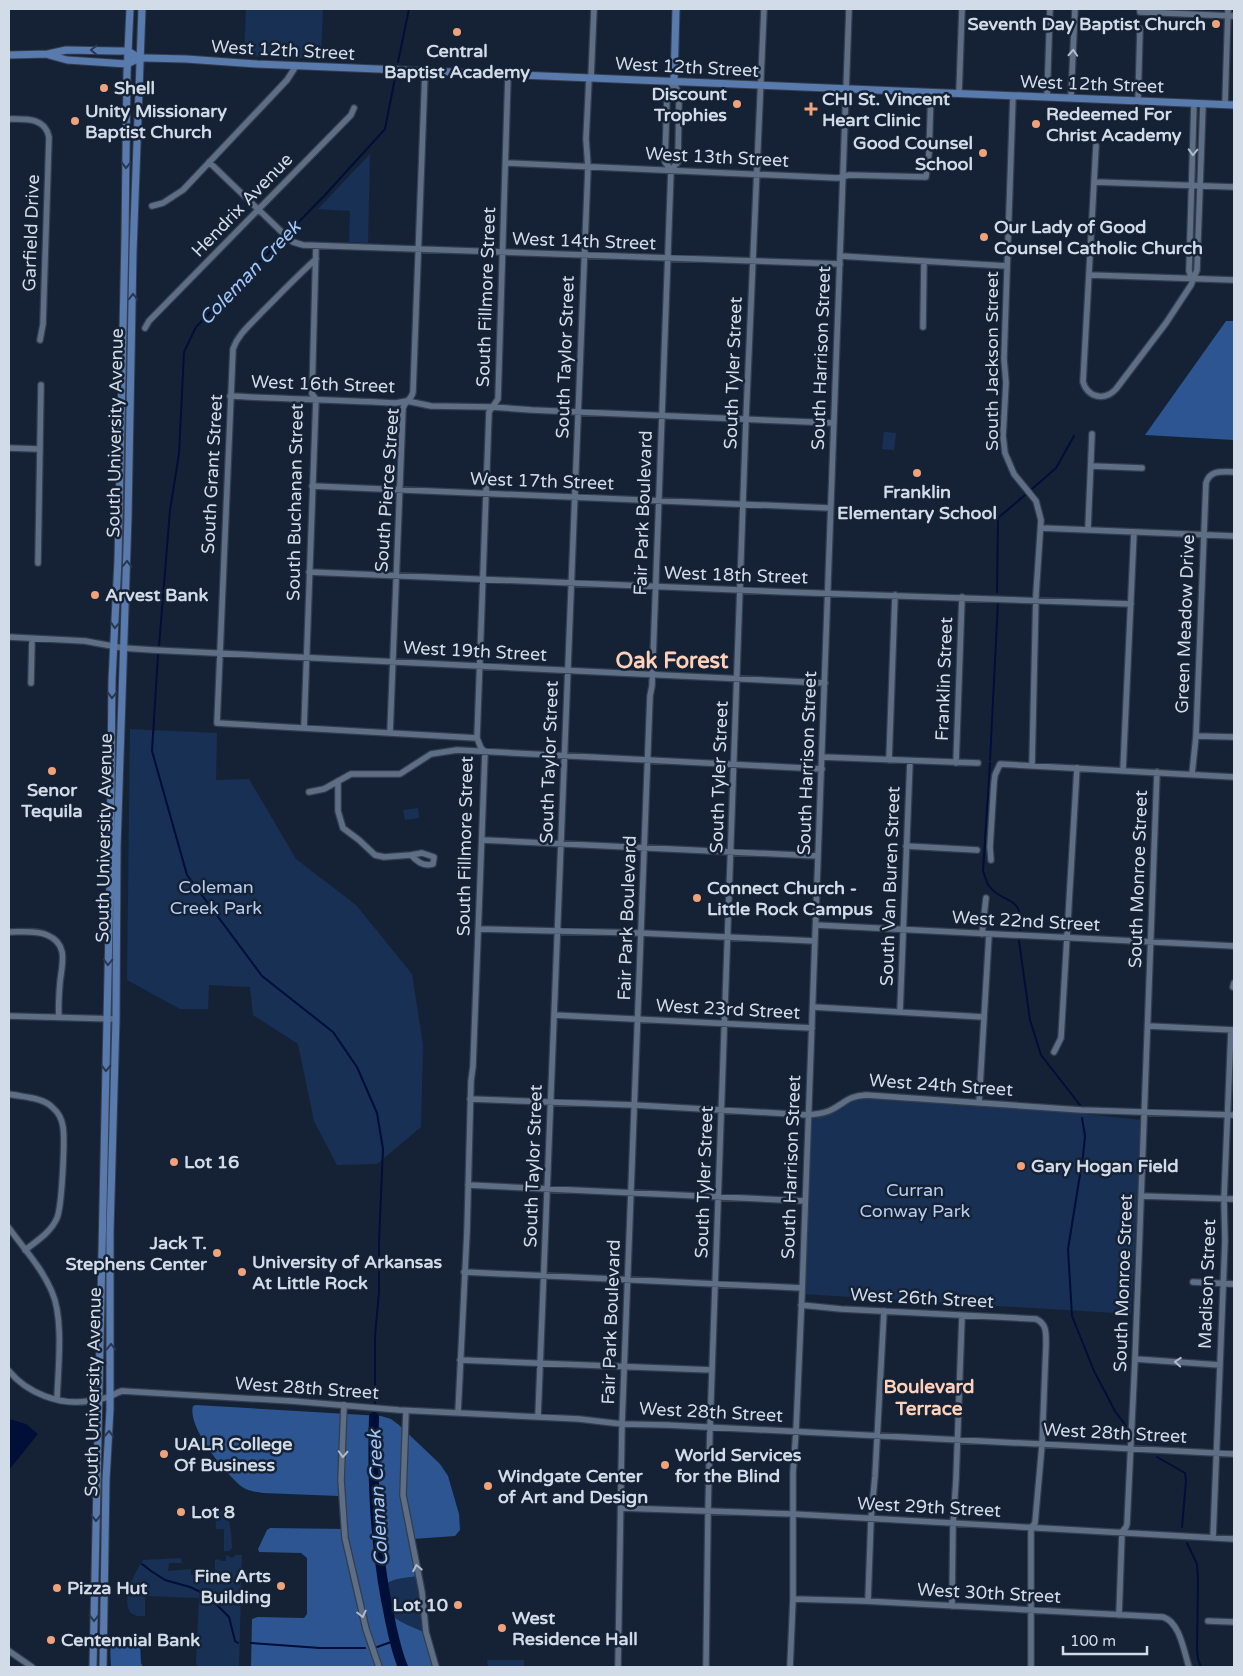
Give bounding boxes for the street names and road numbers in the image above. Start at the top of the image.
street label: West 12th Street [210,35,356,65]
street label: West 12th Street [614,52,760,82]
street label: West 12th Street [1020,70,1165,98]
street label: West 13th Street [644,142,790,172]
street label: Hendrix Avenue [187,148,297,262]
street label: Garfield Drive [18,174,44,292]
street label: South Fillmore Street [472,206,500,387]
street label: West 14th Street [512,227,657,255]
street label: South Harrison Street [807,265,835,450]
street label: South Jackson Street [981,271,1003,451]
street label: South Taylor Street [551,275,579,439]
street label: South Tyler Street [719,296,747,450]
street label: South University Avenue [102,328,128,538]
street label: West 16th Street [251,370,396,398]
street label: South Grant Street [197,393,227,554]
street label: South Buchanan Street [282,403,308,601]
street label: South Pierce Street [370,407,404,573]
street label: Fair Park Boulevard [629,430,657,596]
street label: West 17th Street [470,467,615,495]
street label: Green Meadow Drive [1171,534,1199,714]
street label: West 18th Street [664,561,809,589]
street label: Franklin Street [931,616,957,741]
street label: West 19th Street [402,636,548,666]
street label: South Harrison Street [793,670,821,855]
street label: South Taylor Street [535,680,563,844]
street label: South Tyler Street [705,700,733,854]
street label: South University Avenue [91,733,117,943]
street label: South Fillmore Street [452,756,478,936]
street label: South Van Buren Street [876,786,904,986]
street label: South Monroe Street [1124,789,1152,969]
street label: Fair Park Boulevard [613,835,641,1001]
street label: West 22nd Street [951,906,1101,936]
street label: West 23rd Street [655,994,801,1024]
street label: West 24th Street [868,1069,1014,1101]
street label: South Harrison Street [777,1074,805,1259]
street label: South Taylor Street [519,1084,547,1248]
street label: South Tyler Street [690,1105,718,1259]
street label: South Monroe Street [1109,1193,1137,1373]
street label: Madison Street [1194,1219,1220,1349]
street label: Fair Park Boulevard [597,1239,625,1405]
street label: West 26th Street [849,1283,995,1313]
street label: South University Avenue [80,1287,106,1497]
street label: West 28th Street [234,1372,380,1404]
street label: West 28th Street [638,1397,784,1427]
street label: West 28th Street [1042,1418,1188,1448]
street label: West 29th Street [856,1492,1002,1522]
street label: West 30th Street [916,1578,1062,1608]

